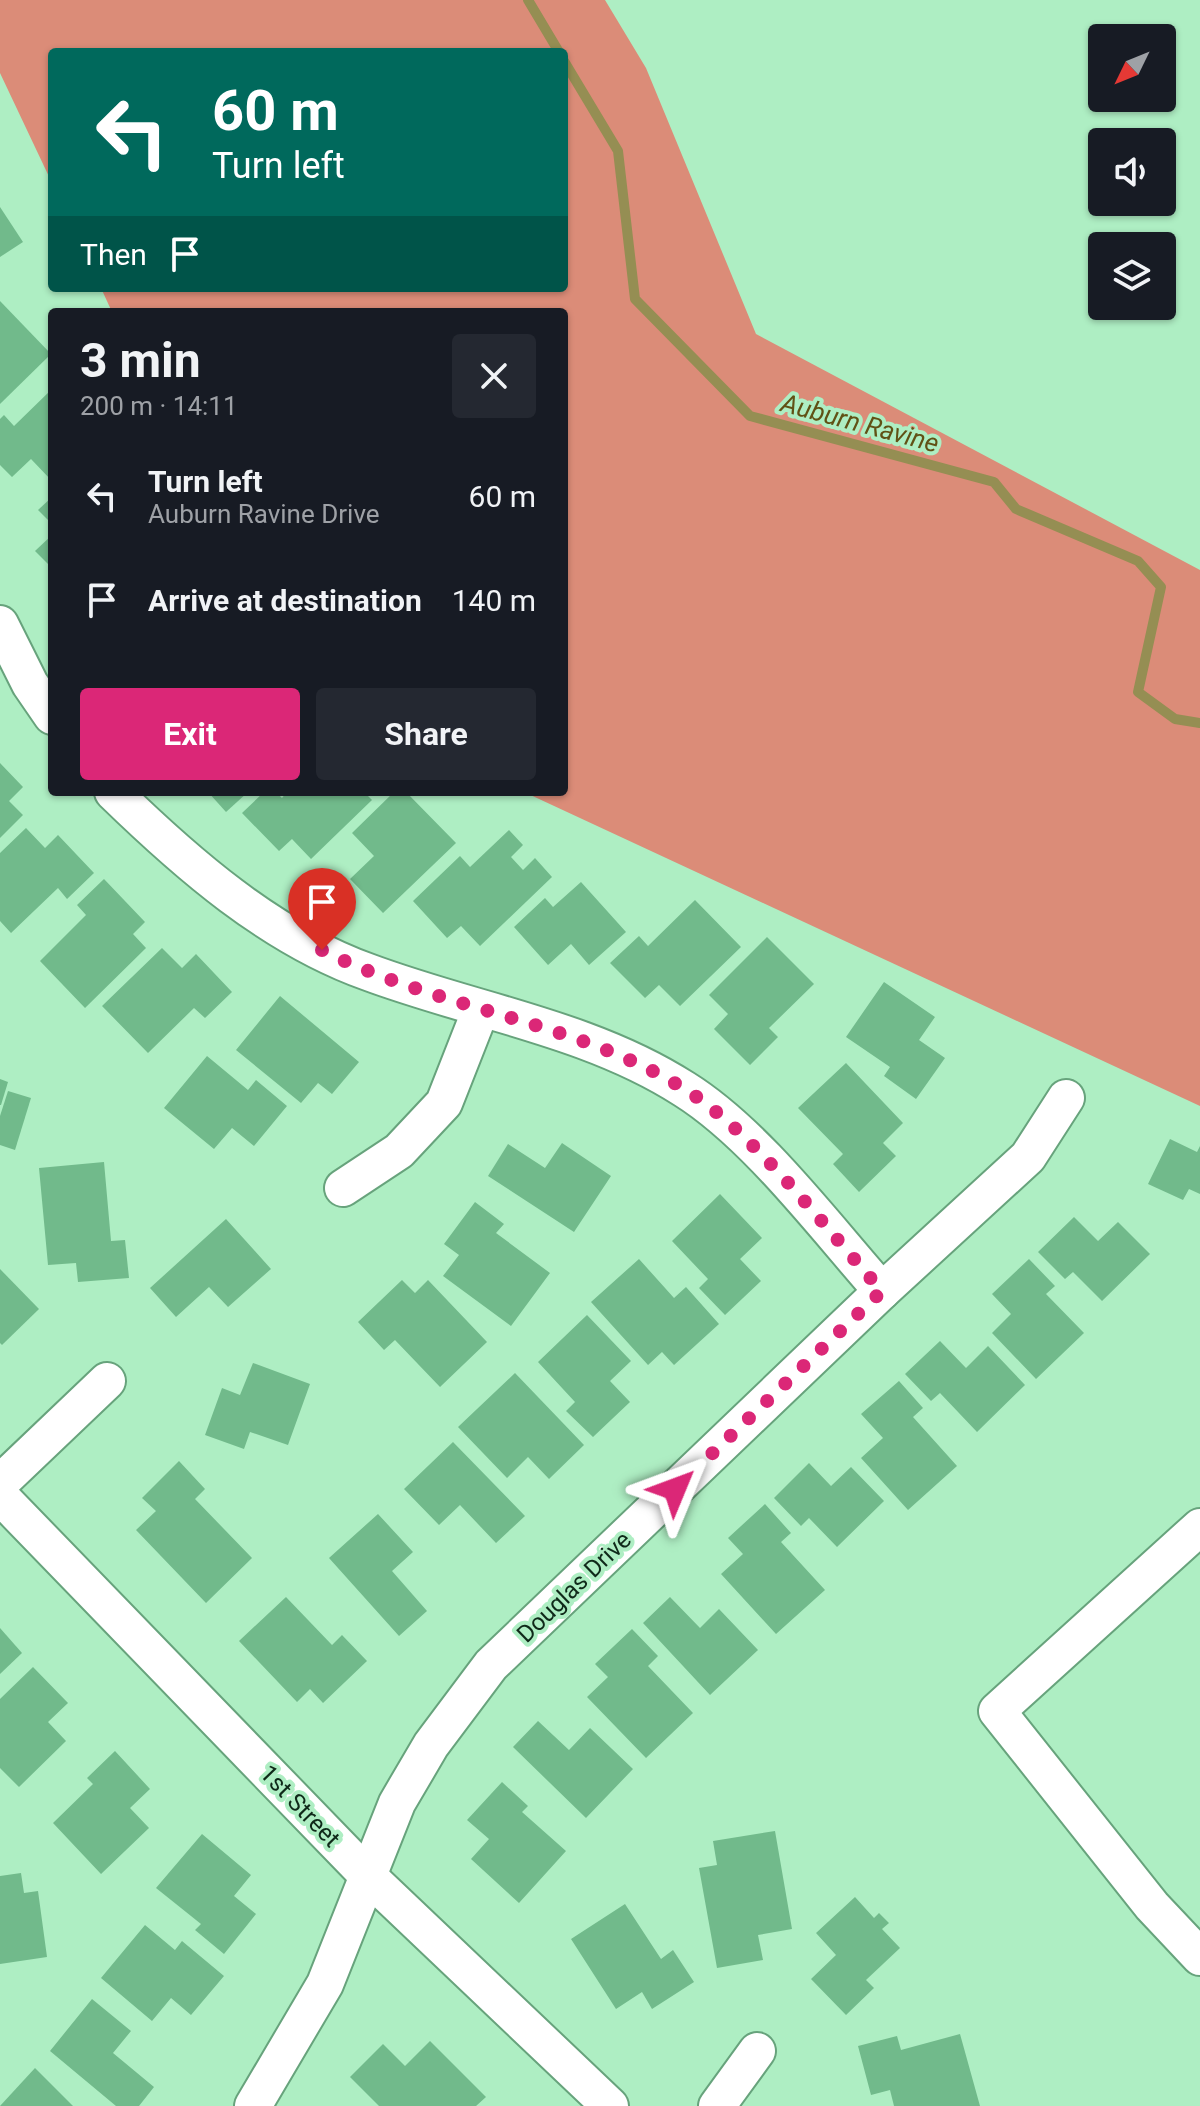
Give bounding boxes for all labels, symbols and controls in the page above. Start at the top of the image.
north arrow [1088,24,1176,112]
map controls [1088,24,1176,320]
text: 60 m [212,78,339,144]
icon: left [80,80,184,184]
button: sound [1088,128,1176,216]
text: Turn left [212,145,345,187]
icon: arrive [163,232,207,276]
button: layers [1088,232,1176,320]
text: Then [80,237,147,272]
text: 3 min [80,332,201,389]
button: close [452,334,536,418]
water label: Auburn Ravine [776,387,942,458]
text: 200 m · 14:11 [80,391,238,421]
text: Turn left [148,464,263,499]
icon: left [80,474,124,518]
text: 60 m [469,479,536,514]
text: Auburn Ravine Drive [148,499,380,529]
icon: arrive [80,578,124,622]
text: Arrive at destination [148,583,422,618]
text: 140 m [452,583,536,618]
button: Exit [80,688,300,780]
button: Share [316,688,536,780]
pin [288,868,356,950]
icon: arrive [300,880,344,924]
position arrow [633,1447,717,1531]
street label: Douglas Drive [511,1526,637,1648]
street label: 1st Street [254,1759,346,1853]

